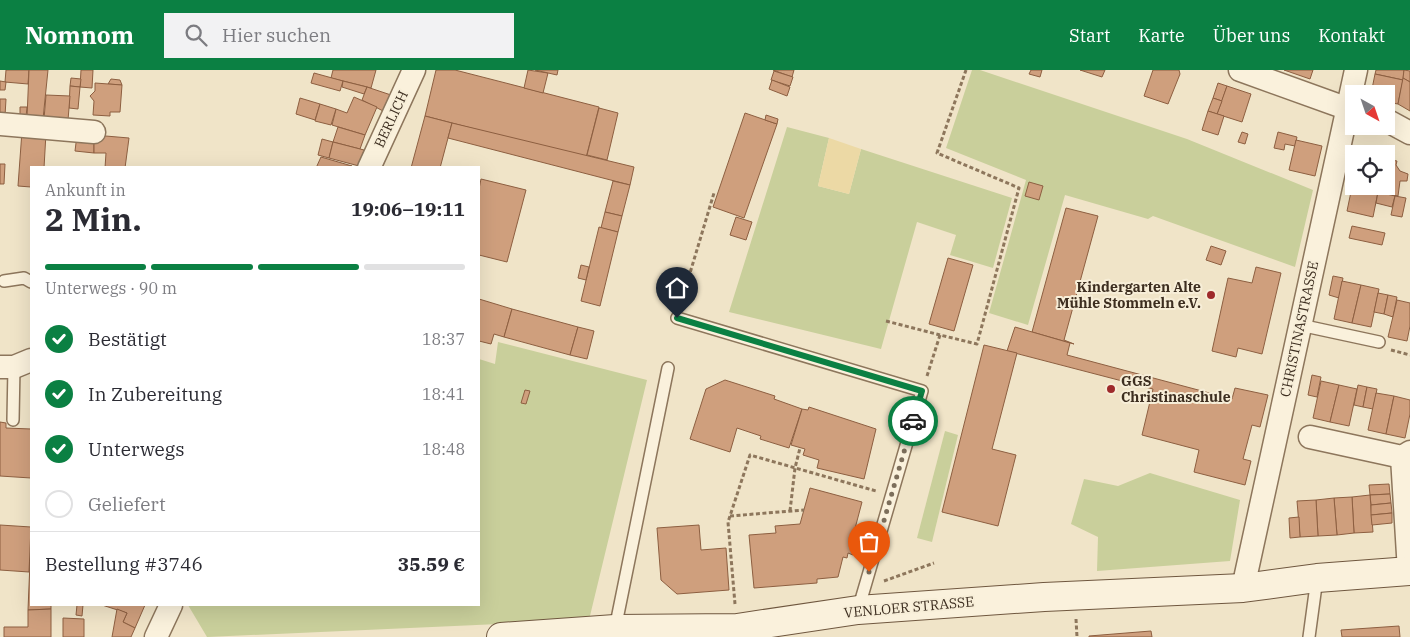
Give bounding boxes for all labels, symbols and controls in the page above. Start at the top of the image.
search box [164,13,514,58]
text: Nomnom [25,19,134,51]
icon: search [182,21,210,49]
text: Hier suchen [222,23,331,47]
text: Start [1069,24,1110,47]
text: Karte [1138,24,1185,47]
text: Über uns [1213,24,1290,47]
text: Kontakt [1318,24,1385,47]
north arrow [1345,85,1395,135]
map controls [1345,85,1395,195]
street label: BERLICH [370,88,412,150]
button: locate [1345,145,1395,195]
text: Ankunft in [45,180,126,200]
text: 19:06–19:11 [351,197,465,221]
text: 2 Min. [45,198,142,240]
street label: CHRISTINASTRASSE [1276,259,1322,399]
pin [656,267,698,318]
icon: home [663,274,691,302]
text: Unterwegs · 90 m [45,278,177,298]
place label: Kindergarten Alte Mühle Stommeln e.V. [1057,278,1201,312]
marker: Kindergarten Alte Mühle Stommeln e.V. [1205,289,1217,301]
icon: check [45,325,73,353]
text: Bestätigt [88,327,167,351]
text: 18:37 [422,329,465,349]
place label: GGS Christinaschule [1121,372,1231,406]
icon: check [45,380,73,408]
text: In Zubereitung [88,382,222,406]
marker: GGS Christinaschule [1105,383,1117,395]
text: 18:41 [422,384,465,404]
courier [888,396,938,446]
icon: car [899,407,927,435]
icon: check [45,435,73,463]
text: Unterwegs [88,437,184,461]
text: 18:48 [422,439,465,459]
text: Geliefert [88,492,166,516]
pin [848,521,890,572]
icon: bag [855,528,883,556]
text: Bestellung #3746 [45,552,203,576]
text: 35.59 € [398,552,465,576]
street label: VENLOER STRASSE [843,592,975,622]

